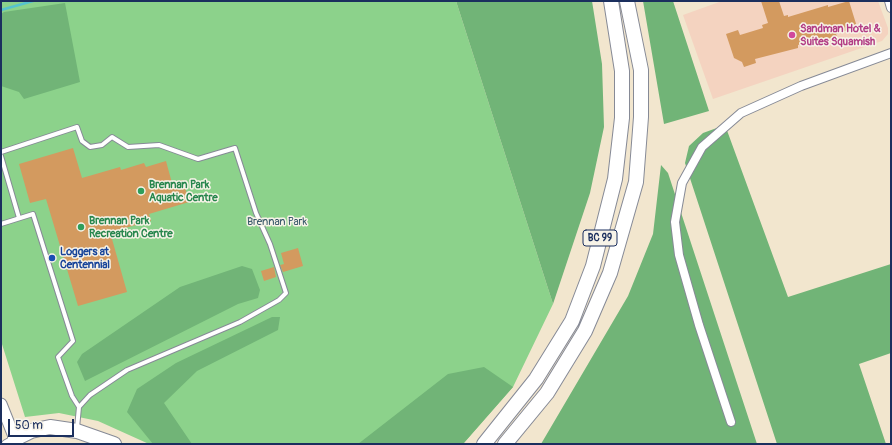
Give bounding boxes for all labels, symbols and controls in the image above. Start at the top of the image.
place label: Sandman Hotel & Suites Squamish [800,22,881,48]
marker: Sandman Hotel & Suites Squamish [787,30,797,40]
place label: Brennan Park Aquatic Centre [149,178,218,204]
marker: Brennan Park Aquatic Centre [136,186,146,196]
place label: Brennan Park Recreation Centre [89,214,173,240]
park label: Brennan Park [247,215,307,229]
marker: Brennan Park Recreation Centre [76,222,86,232]
road number: BC 99 [583,230,617,246]
place label: Loggers at Centennial [60,245,110,271]
marker: Loggers at Centennial [47,253,57,263]
scale bar [10,411,76,437]
text: 50 m [15,418,43,433]

